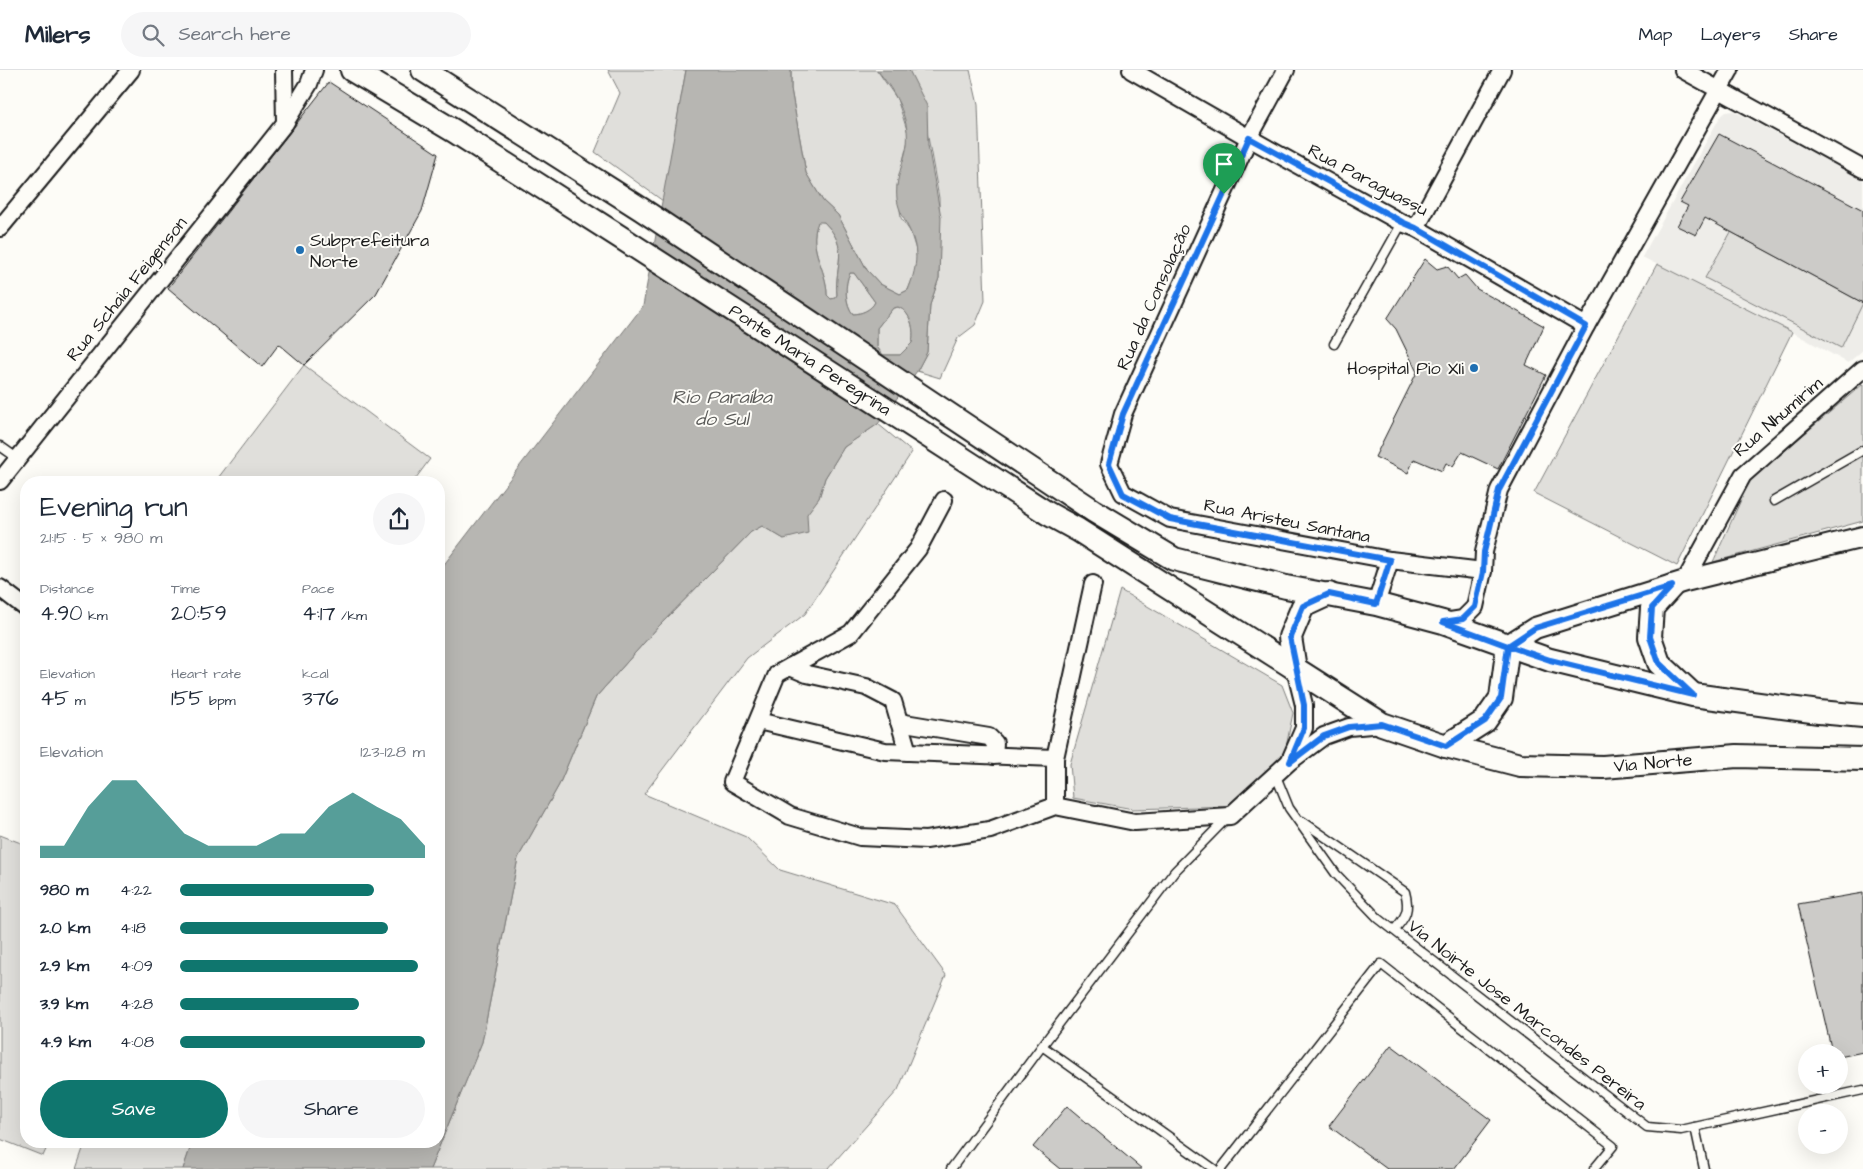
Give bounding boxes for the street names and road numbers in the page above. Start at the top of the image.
street label: Rua Paraguassu [1303,138,1433,223]
street label: Rua Schaia Feigenson [61,211,194,367]
street label: Rua da Consolação [1111,220,1197,374]
street label: Ponte Maria Peregrina [723,298,896,423]
street label: Rua Nhumirim [1728,371,1828,463]
street label: Rua Aristeu Santana [1202,493,1372,549]
street label: Via Norte [1613,747,1694,779]
street label: Via Noirte Jose Marcondes Pereira [1402,914,1652,1116]

